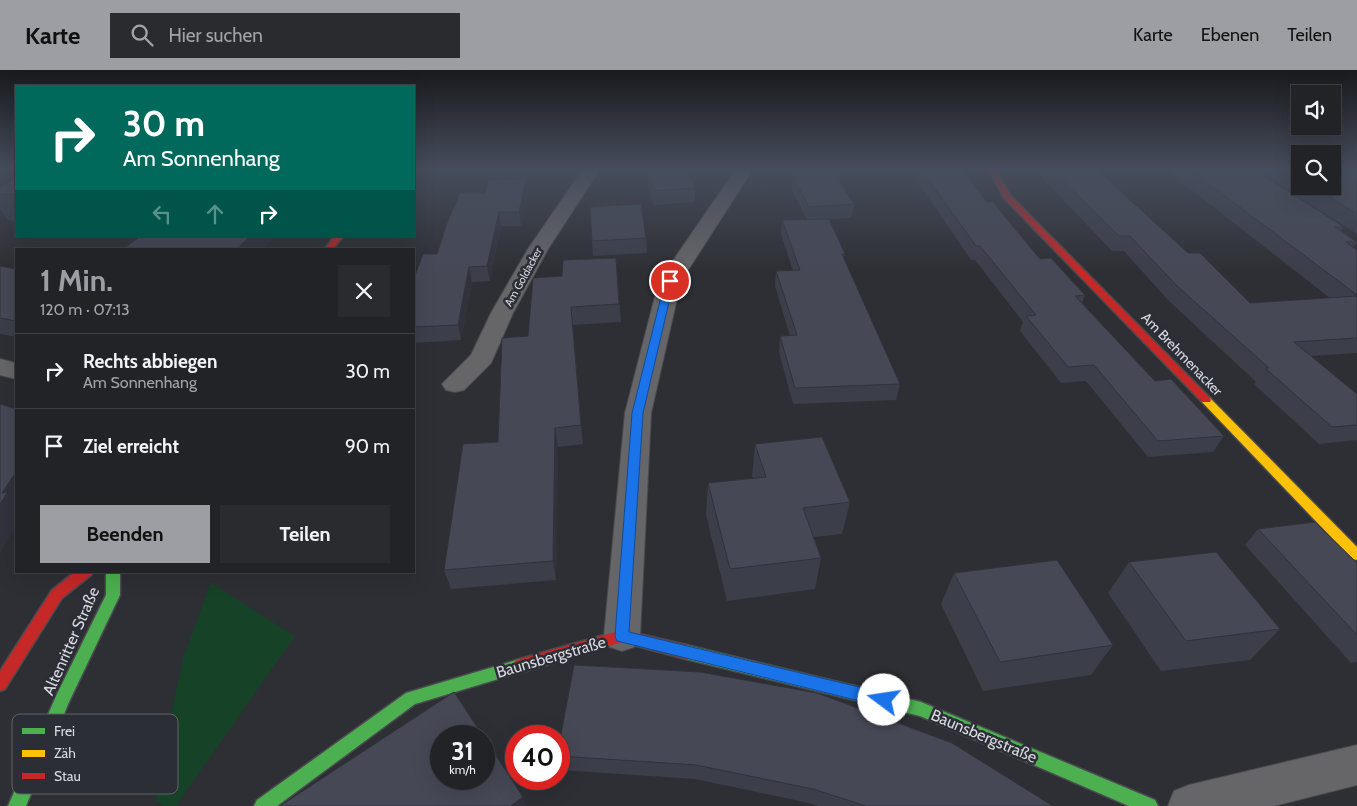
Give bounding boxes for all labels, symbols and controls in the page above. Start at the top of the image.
search box [110,13,460,58]
text: Karte [25,21,80,50]
icon: search [128,21,156,49]
text: Hier suchen [168,24,263,47]
text: Karte [1133,24,1173,46]
text: Ebenen [1201,24,1259,46]
text: Teilen [1287,24,1332,46]
map controls [1291,85,1341,195]
button: sound [1291,85,1341,135]
text: 30 m [123,102,205,145]
icon: right [40,105,105,170]
text: Am Sonnenhang [123,145,280,172]
button: search [1291,145,1341,195]
icon: left [148,200,176,228]
icon: ahead [201,200,229,228]
icon: right [254,200,282,228]
street label: Am Goldacker [501,245,545,309]
pin [649,260,691,302]
text: 1 Min. [40,262,113,299]
button: close [338,265,390,317]
icon: arrive [656,267,684,295]
text: 120 m · 07:13 [40,300,130,319]
street label: Am Brehmenacker [1138,308,1227,400]
text: Rechts abbiegen [83,350,217,373]
icon: right [40,357,68,385]
text: 30 m [346,360,390,383]
text: Am Sonnenhang [83,373,197,392]
icon: arrive [40,432,68,460]
text: Ziel erreicht [83,435,179,458]
text: 90 m [345,435,390,458]
button: Beenden [40,505,210,563]
button: Teilen [220,505,390,563]
street label: Altenritter Straße [39,584,103,698]
street label: Baunsbergstraße [494,632,608,682]
position arrow [857,673,909,725]
street label: Baunsbergstraße [928,705,1040,767]
legend [12,714,178,794]
text: Frei [54,722,75,740]
speed limit sign: 40 [505,725,570,790]
text: 31 [451,736,474,766]
text: Zäh [54,744,76,762]
text: km/h [449,762,476,777]
text: Stau [54,767,81,785]

